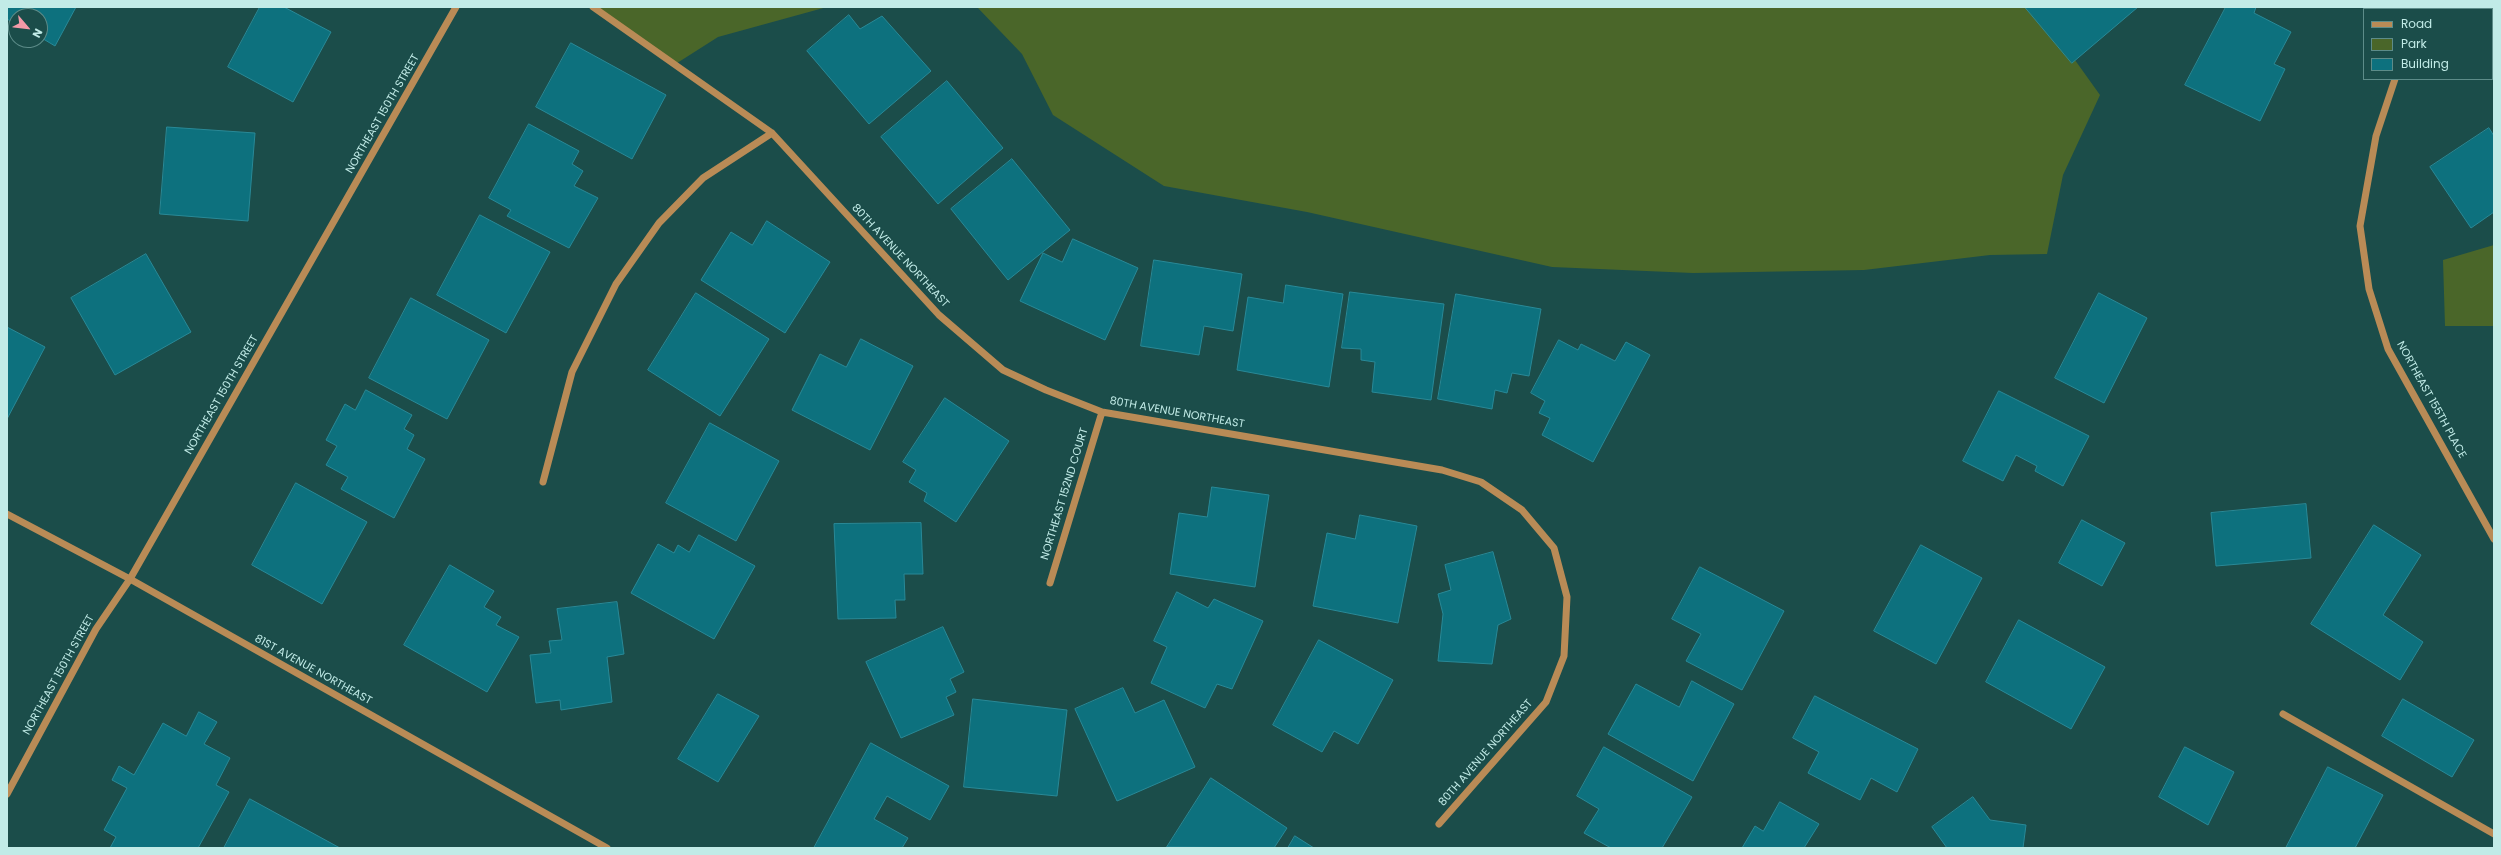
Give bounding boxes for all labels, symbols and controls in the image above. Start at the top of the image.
north arrow [8,8,48,48]
legend [2363,8,2493,80]
text: Road [2401,15,2432,32]
text: N [29,26,47,41]
text: Park [2401,35,2427,52]
street label: NORTHEAST 150TH STREET [343,52,423,176]
text: Building [2401,55,2449,72]
street label: 80TH AVENUE NORTHEAST [849,202,951,310]
street label: NORTHEAST 150TH STREET [182,333,262,457]
street label: NORTHEAST 155TH PLACE [2393,339,2469,461]
street label: 80TH AVENUE NORTHEAST [1109,395,1245,431]
street label: NORTHEAST 152ND COURT [1039,426,1091,562]
street label: NORTHEAST 150TH STREET [20,613,98,737]
street label: 81ST AVENUE NORTHEAST [252,632,374,708]
street label: 80TH AVENUE NORTHEAST [1436,697,1536,809]

